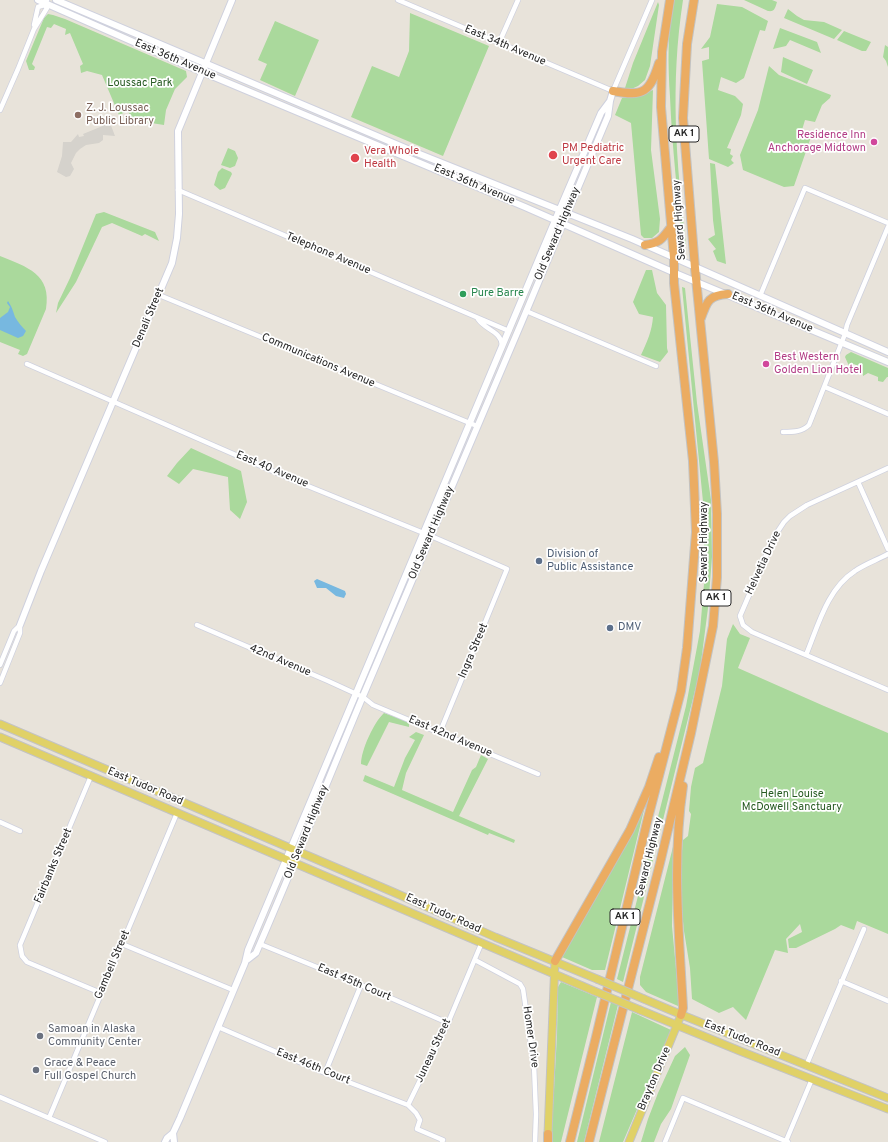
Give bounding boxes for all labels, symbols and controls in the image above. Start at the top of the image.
street label: East 34th Avenue [462,23,548,69]
street label: East 36th Avenue [132,37,218,83]
park label: Loussac Park [107,77,173,91]
place label: Z. J. Loussac Public Library [86,102,154,128]
marker: Z. J. Loussac Public Library [73,110,83,120]
road number: AK 1 [669,126,699,142]
place label: Residence Inn Anchorage Midtown [768,129,866,155]
marker: Residence Inn Anchorage Midtown [869,137,879,147]
place label: PM Pediatric Urgent Care [562,142,624,168]
place label: Vera Whole Health [364,145,419,171]
marker: PM Pediatric Urgent Care [547,149,559,161]
marker: Vera Whole Health [349,152,361,164]
street label: East 36th Avenue [431,162,517,208]
street label: Seward Highway [671,179,689,261]
street label: Old Seward Highway [532,185,584,283]
street label: Telephone Avenue [284,230,372,278]
street label: Denali Street [130,286,168,350]
place label: Pure Barre [471,287,524,301]
marker: Pure Barre [458,289,468,299]
street label: East 36th Avenue [729,290,815,336]
street label: Communications Avenue [259,331,377,391]
place label: Best Western Golden Lion Hotel [774,351,862,377]
marker: Best Western Golden Lion Hotel [761,359,771,369]
street label: East 40 Avenue [234,449,310,491]
street label: Old Seward Highway [406,484,458,582]
street label: Seward Highway [698,502,712,582]
street label: Helvetia Drive [743,529,785,597]
place label: Division of Public Assistance [547,548,633,574]
marker: Division of Public Assistance [534,556,544,566]
road number: AK 1 [701,590,731,606]
place label: DMV [618,621,641,635]
street label: Ingra Street [457,622,491,680]
marker: DMV [605,623,615,633]
street label: 42nd Avenue [247,642,313,680]
street label: East 42nd Avenue [406,713,494,761]
street label: East Tudor Road [105,765,185,809]
street label: Old Seward Highway [282,783,332,881]
park label: Helen Louise McDowell Sanctuary [742,788,842,814]
street label: Seward Highway [634,816,666,898]
street label: Fairbanks Street [32,827,76,905]
street label: East Tudor Road [403,892,483,936]
road number: AK 1 [610,909,640,925]
street label: Gambell Street [93,928,133,1002]
street label: East 45th Court [315,962,393,1004]
street label: Homer Drive [519,1005,541,1069]
street label: Juneau Street [413,1017,455,1085]
street label: East Tudor Road [702,1018,782,1060]
place label: Samoan in Alaska Community Center [48,1023,141,1049]
marker: Samoan in Alaska Community Center [35,1031,45,1041]
street label: Brayton Drive [636,1045,674,1113]
street label: East 46th Court [274,1046,352,1088]
place label: Grace & Peace Full Gospel Church [44,1057,136,1083]
marker: Grace & Peace Full Gospel Church [31,1065,41,1075]

